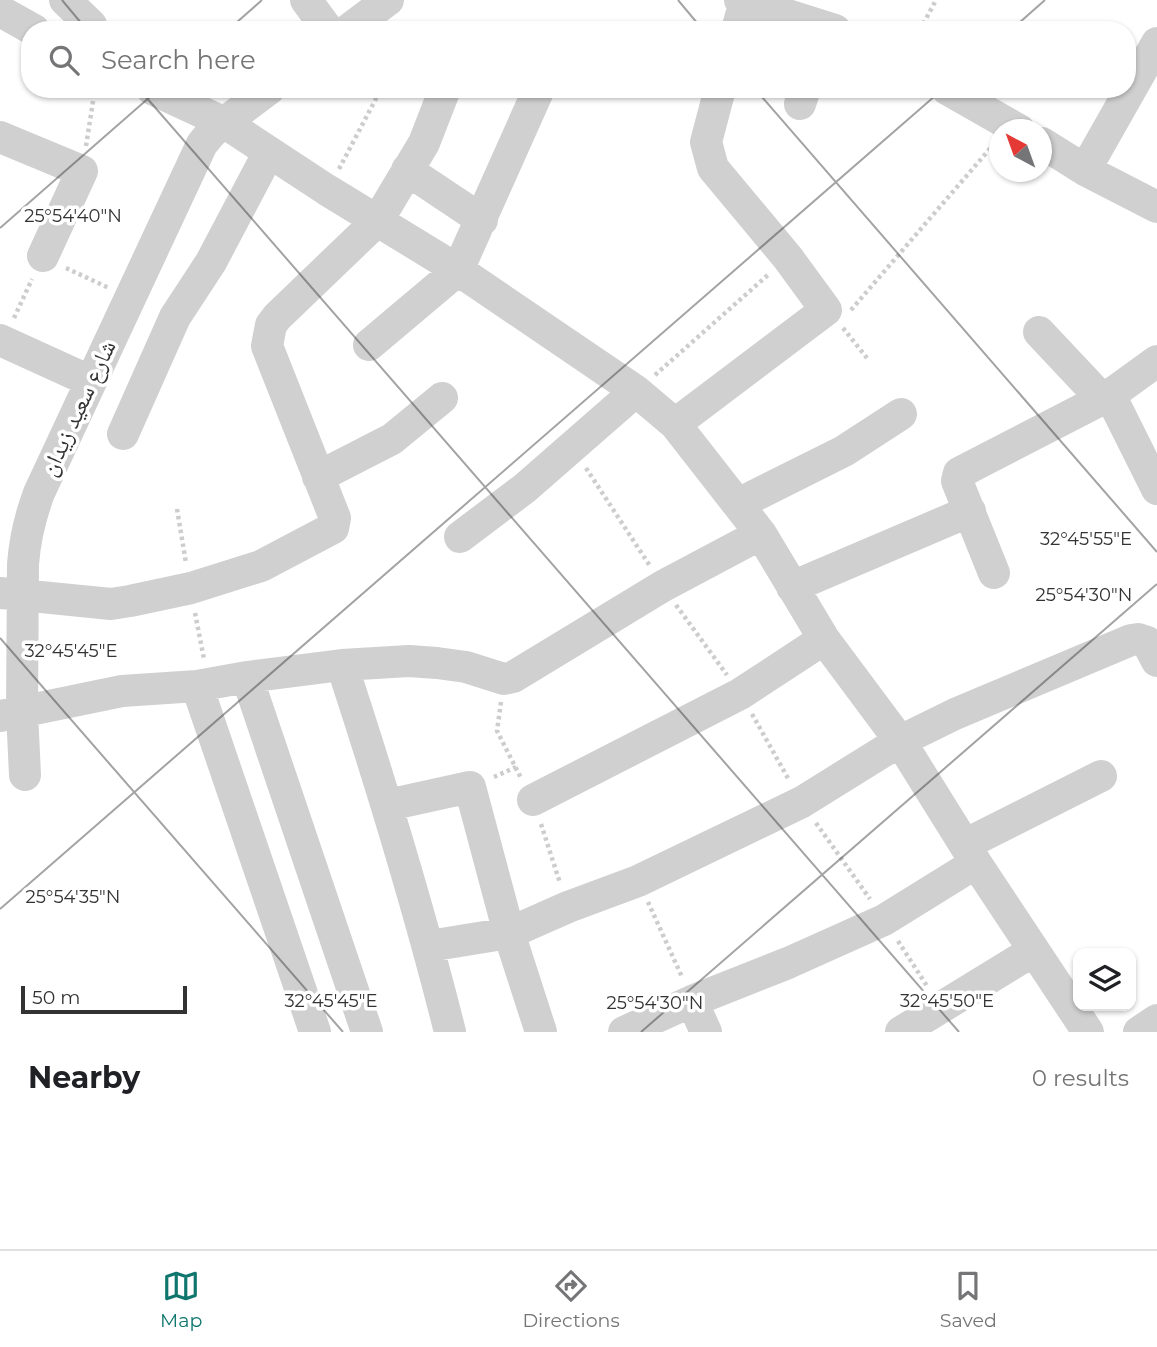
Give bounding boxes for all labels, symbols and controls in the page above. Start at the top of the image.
search box [21,21,1136,98]
icon: search [45,41,83,79]
text: Search here [101,44,256,76]
north arrow [989,119,1052,182]
text: 25°54'40"N [24,205,122,227]
street label: شارع سعيد زيدان [34,336,122,481]
text: 32°45'55"E [1040,528,1132,550]
text: 25°54'30"N [1036,584,1132,606]
text: 32°45'45"E [25,640,117,662]
text: 25°54'35"N [26,886,120,908]
map controls [1073,948,1136,1011]
button: layers [1073,948,1136,1011]
scale bar [21,983,187,1015]
text: 50 m [32,986,80,1009]
text: 32°45'45"E [285,990,377,1012]
text: 32°45'50"E [900,990,994,1012]
text: 25°54'30"N [607,992,703,1014]
text: Nearby [28,1059,140,1096]
text: 0 results [1032,1064,1129,1092]
tab: Map [160,1267,202,1332]
tab: Directions [522,1267,620,1332]
tab: Saved [940,1267,997,1332]

